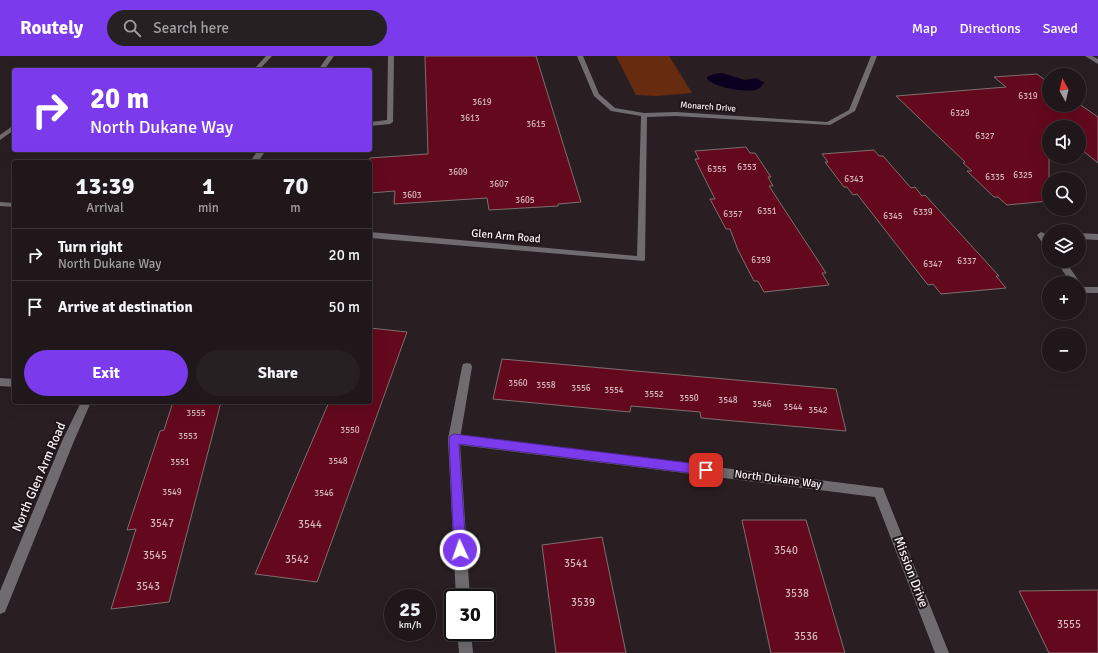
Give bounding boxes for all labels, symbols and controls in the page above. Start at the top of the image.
search box [107,10,387,46]
text: Routely [20,16,83,40]
icon: search [121,17,143,39]
text: Search here [153,19,229,37]
text: Map [912,20,938,37]
text: Directions [960,20,1021,37]
text: Saved [1043,20,1078,37]
north arrow [1042,68,1086,112]
map controls [1042,68,1086,372]
text: 20 m [90,82,149,116]
icon: right [24,84,76,136]
house number: 6319 [1018,91,1038,102]
house number: 3619 [472,97,492,108]
street label: Monarch Drive [680,100,737,114]
house number: 6329 [950,108,970,119]
house number: 3613 [460,113,480,124]
text: North Dukane Way [90,116,233,138]
house number: 3615 [526,119,546,130]
button: sound [1042,120,1086,164]
house number: 6327 [975,131,995,142]
house number: 6353 [737,162,757,173]
house number: 6355 [707,164,727,175]
house number: 3609 [448,167,468,178]
house number: 6325 [1013,170,1033,181]
text: 13:39 [76,171,134,201]
text: 1 [202,171,215,201]
text: 70 [283,171,308,201]
house number: 6335 [985,172,1005,183]
button: search [1042,172,1086,216]
house number: 6343 [844,174,864,185]
house number: 3607 [489,179,509,190]
house number: 3603 [402,190,422,201]
house number: 3605 [515,195,535,206]
text: Arrival [86,200,124,216]
text: min [198,200,219,216]
text: m [290,200,301,216]
house number: 6351 [757,206,777,217]
house number: 6339 [913,207,933,218]
house number: 6357 [723,209,743,220]
house number: 6345 [883,211,903,222]
button: layers [1042,224,1086,268]
street label: Glen Arm Road [471,226,541,246]
text: Turn right [58,238,123,256]
icon: right [24,244,46,266]
text: 20 m [329,246,360,264]
house number: 6359 [751,255,771,266]
text: North Dukane Way [58,256,161,272]
house number: 6337 [957,256,977,267]
house number: 6347 [923,259,943,270]
button: + [1042,276,1086,320]
icon: arrive [24,296,46,318]
text: Arrive at destination [58,298,193,316]
text: 50 m [329,298,360,316]
button: − [1042,328,1086,372]
button: Exit [24,350,188,396]
button: Share [196,350,360,396]
house number: 3560 [508,378,528,389]
house number: 3558 [536,380,556,391]
house number: 3556 [571,383,591,394]
house number: 3554 [604,385,624,396]
house number: 3552 [644,389,664,400]
house number: 3550 [679,393,699,404]
house number: 3548 [718,395,738,406]
house number: 3546 [752,399,772,410]
house number: 3544 [783,402,803,413]
house number: 3542 [808,405,828,416]
house number: 3555 [186,408,206,419]
street label: North Glen Arm Road [9,420,69,534]
house number: 3550 [340,425,360,436]
house number: 3553 [178,431,198,442]
pin [689,453,723,487]
house number: 3548 [328,456,348,467]
house number: 3551 [170,457,190,468]
icon: arrive [695,459,717,481]
street label: North Dukane Way [734,467,823,491]
house number: 3549 [162,487,182,498]
house number: 3546 [314,488,334,499]
house number: 3547 [150,517,174,530]
house number: 3544 [298,518,322,531]
position arrow [439,529,481,571]
street label: Mission Drive [890,534,932,610]
house number: 3540 [774,544,798,557]
house number: 3545 [143,549,167,562]
house number: 3542 [285,553,309,566]
house number: 3541 [564,557,588,570]
house number: 3543 [136,580,160,593]
house number: 3538 [785,587,809,600]
speed limit sign: 30 [444,589,496,641]
house number: 3539 [571,596,595,609]
text: 25 [399,597,421,622]
house number: 3555 [1057,618,1081,631]
text: km/h [399,619,421,631]
house number: 3536 [794,630,818,643]

